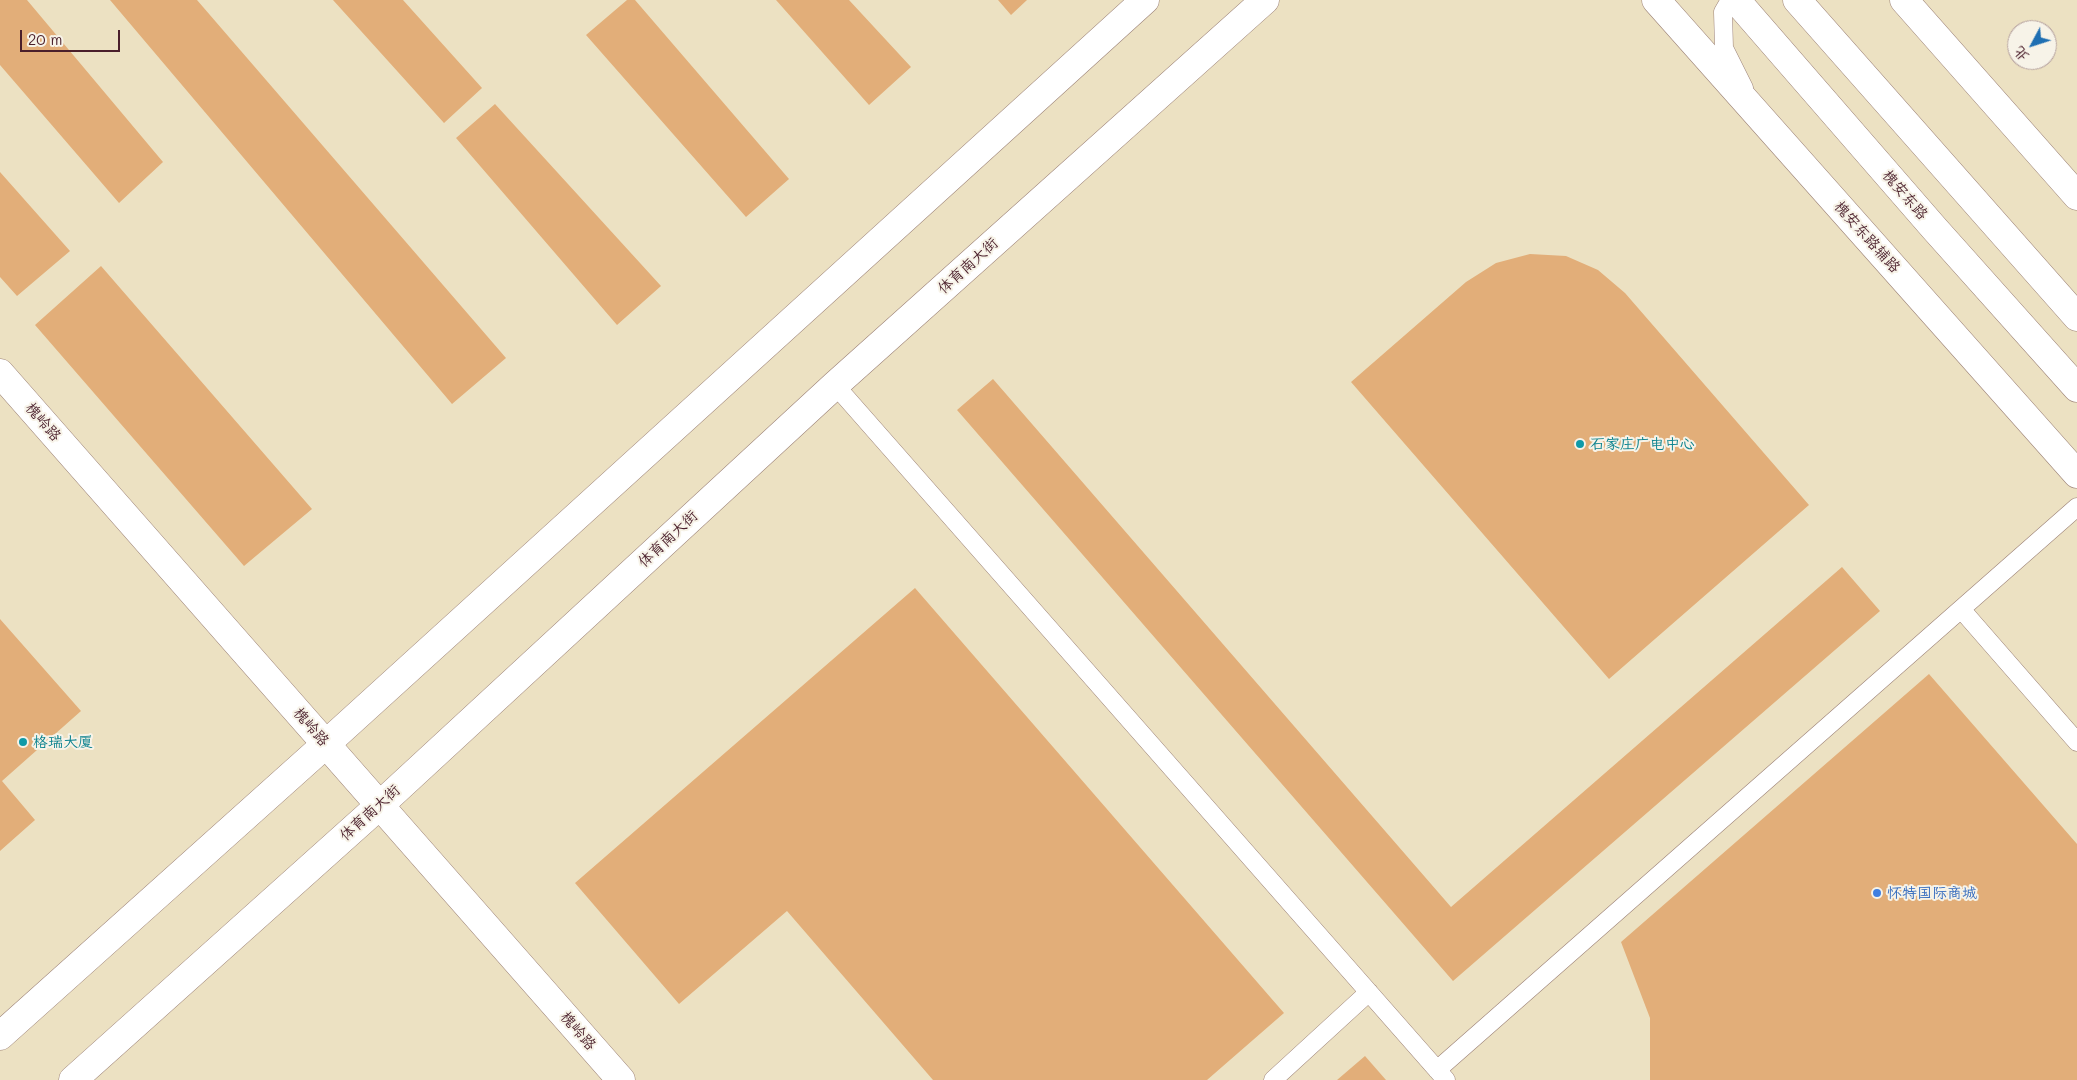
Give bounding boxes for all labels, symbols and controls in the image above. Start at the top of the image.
scale bar [22,20,122,52]
north arrow [2007,20,2057,70]
text: 20 m [28,29,62,49]
text: 北 [2009,43,2033,66]
street label: 槐安东路 [1879,166,1931,224]
street label: 槐安东路辅路 [1830,198,1904,276]
street label: 体育南大街 [934,234,1002,298]
street label: 槐岭路 [21,399,65,445]
place label: 石家庄广电中心 [1590,435,1695,453]
marker: 石家庄广电中心 [1574,438,1586,450]
street label: 体育南大街 [634,507,702,571]
street label: 槐岭路 [289,704,333,750]
place label: 格瑞大厦 [33,733,93,751]
marker: 格瑞大厦 [17,736,29,748]
street label: 体育南大街 [336,781,404,845]
place label: 怀特国际商城 [1887,884,1977,902]
marker: 怀特国际商城 [1871,887,1883,899]
street label: 槐岭路 [556,1008,600,1054]

